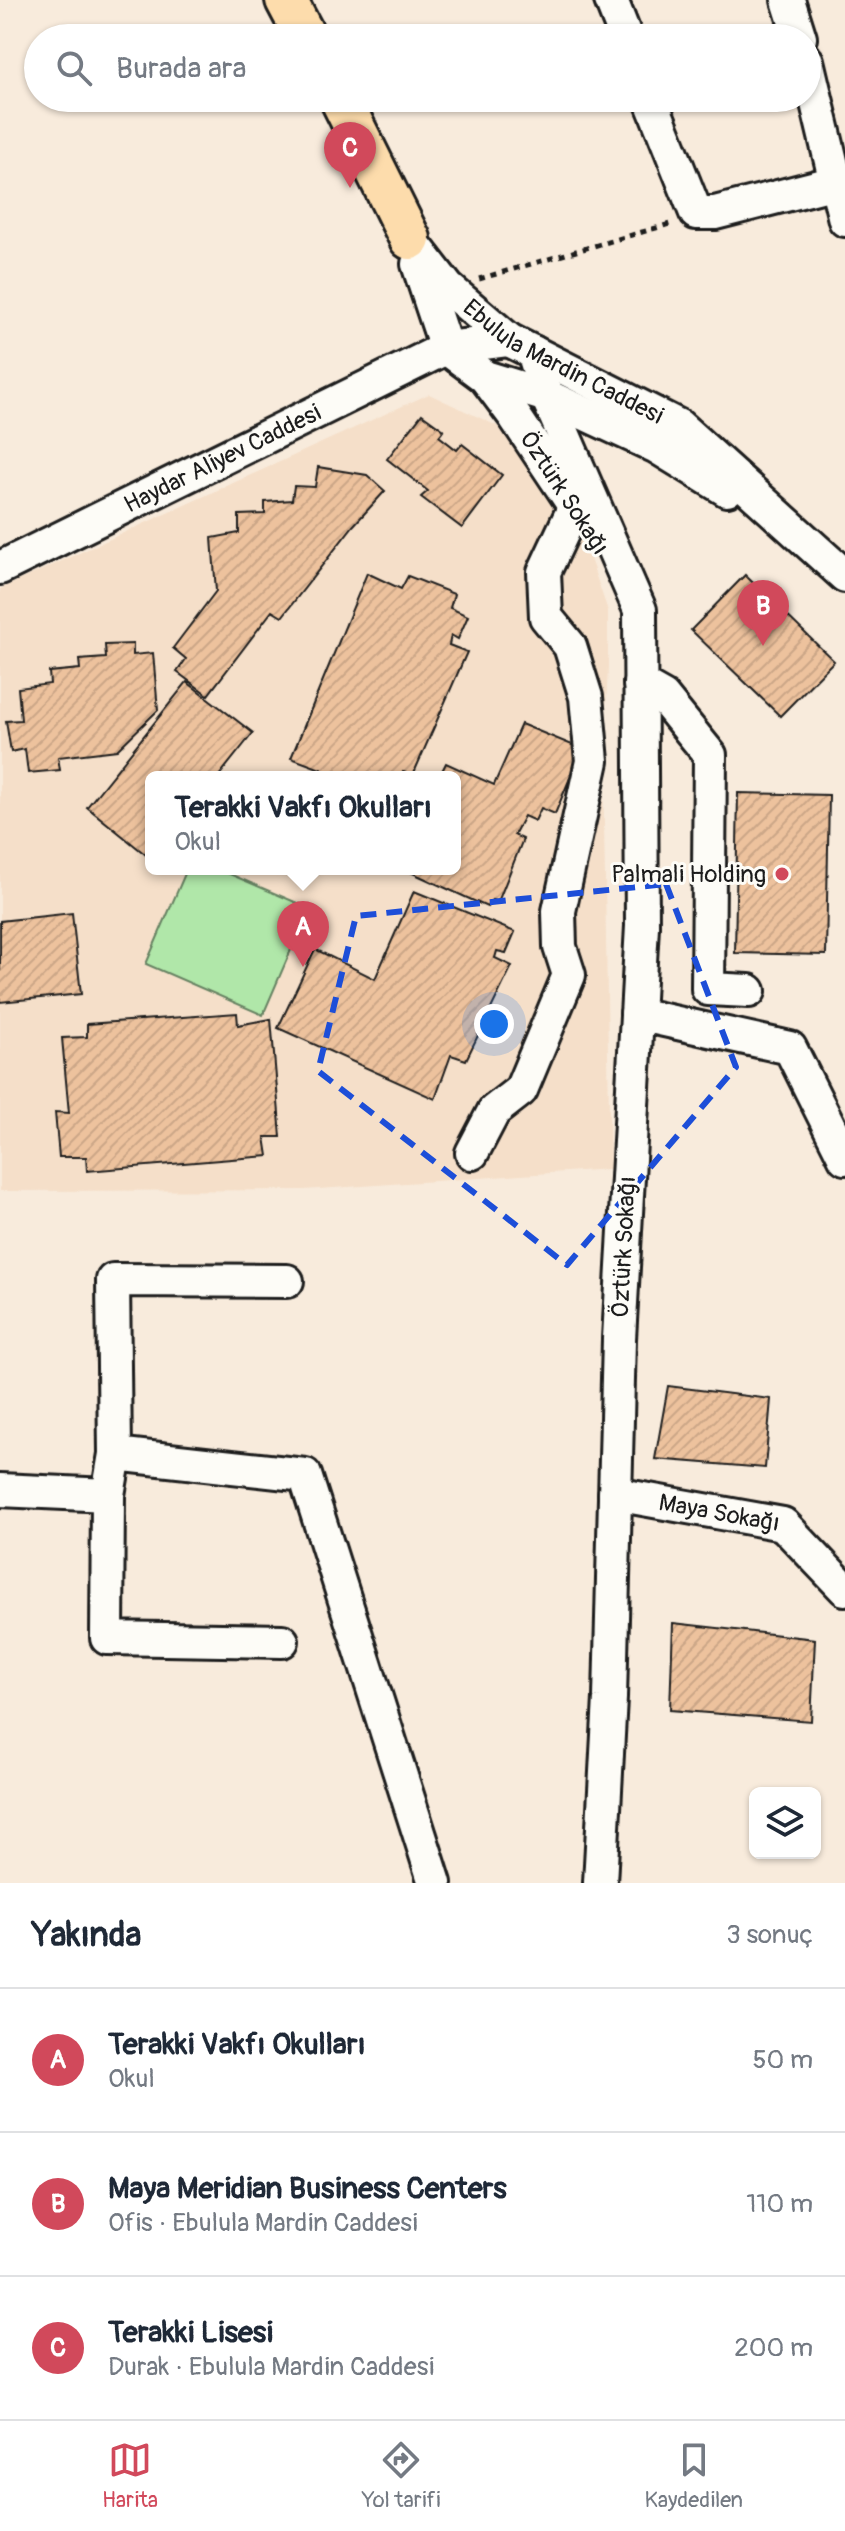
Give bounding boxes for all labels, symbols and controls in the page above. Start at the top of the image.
search box [24,24,821,112]
icon: search [52,46,96,90]
text: Burada ara [116,50,247,87]
pin: C [324,122,376,188]
street label: Ebulula Mardin Caddesi [457,293,668,430]
street label: Haydar Aliyev Caddesi [119,398,326,519]
street label: Öztürk Sokağı [513,426,615,560]
pin: B [737,580,789,646]
popup [145,771,461,875]
text: Terakki Vakfı Okulları [174,789,432,826]
text: Okul [174,826,221,858]
place label: Palmali Holding [611,860,766,889]
marker: Palmali Holding [773,865,791,883]
pin: A [277,901,329,967]
your location [474,1004,514,1044]
street label: Öztürk Sokağı [606,1176,642,1318]
street label: Maya Sokağı [657,1488,782,1538]
map controls [749,1787,821,1859]
button: layers [749,1787,821,1859]
text: Yakında [32,1914,141,1957]
text: 3 sonuç [726,1919,813,1951]
text: Terakki Vakfı Okulları [108,2026,366,2063]
text: A [50,2044,66,2076]
text: 50 m [752,2044,813,2076]
text: Okul [108,2063,155,2095]
text: Maya Meridian Business Centers [108,2170,507,2207]
text: B [51,2188,65,2220]
text: 110 m [746,2188,813,2220]
text: Ofis · Ebulula Mardin Caddesi [108,2207,418,2239]
text: Terakki Lisesi [108,2314,273,2351]
text: C [50,2332,66,2364]
text: 200 m [734,2332,813,2364]
text: Durak · Ebulula Mardin Caddesi [108,2351,434,2383]
tab: Harita [102,2438,158,2514]
tab: Yol tarifi [362,2438,441,2514]
tab: Kaydedilen [644,2438,743,2514]

